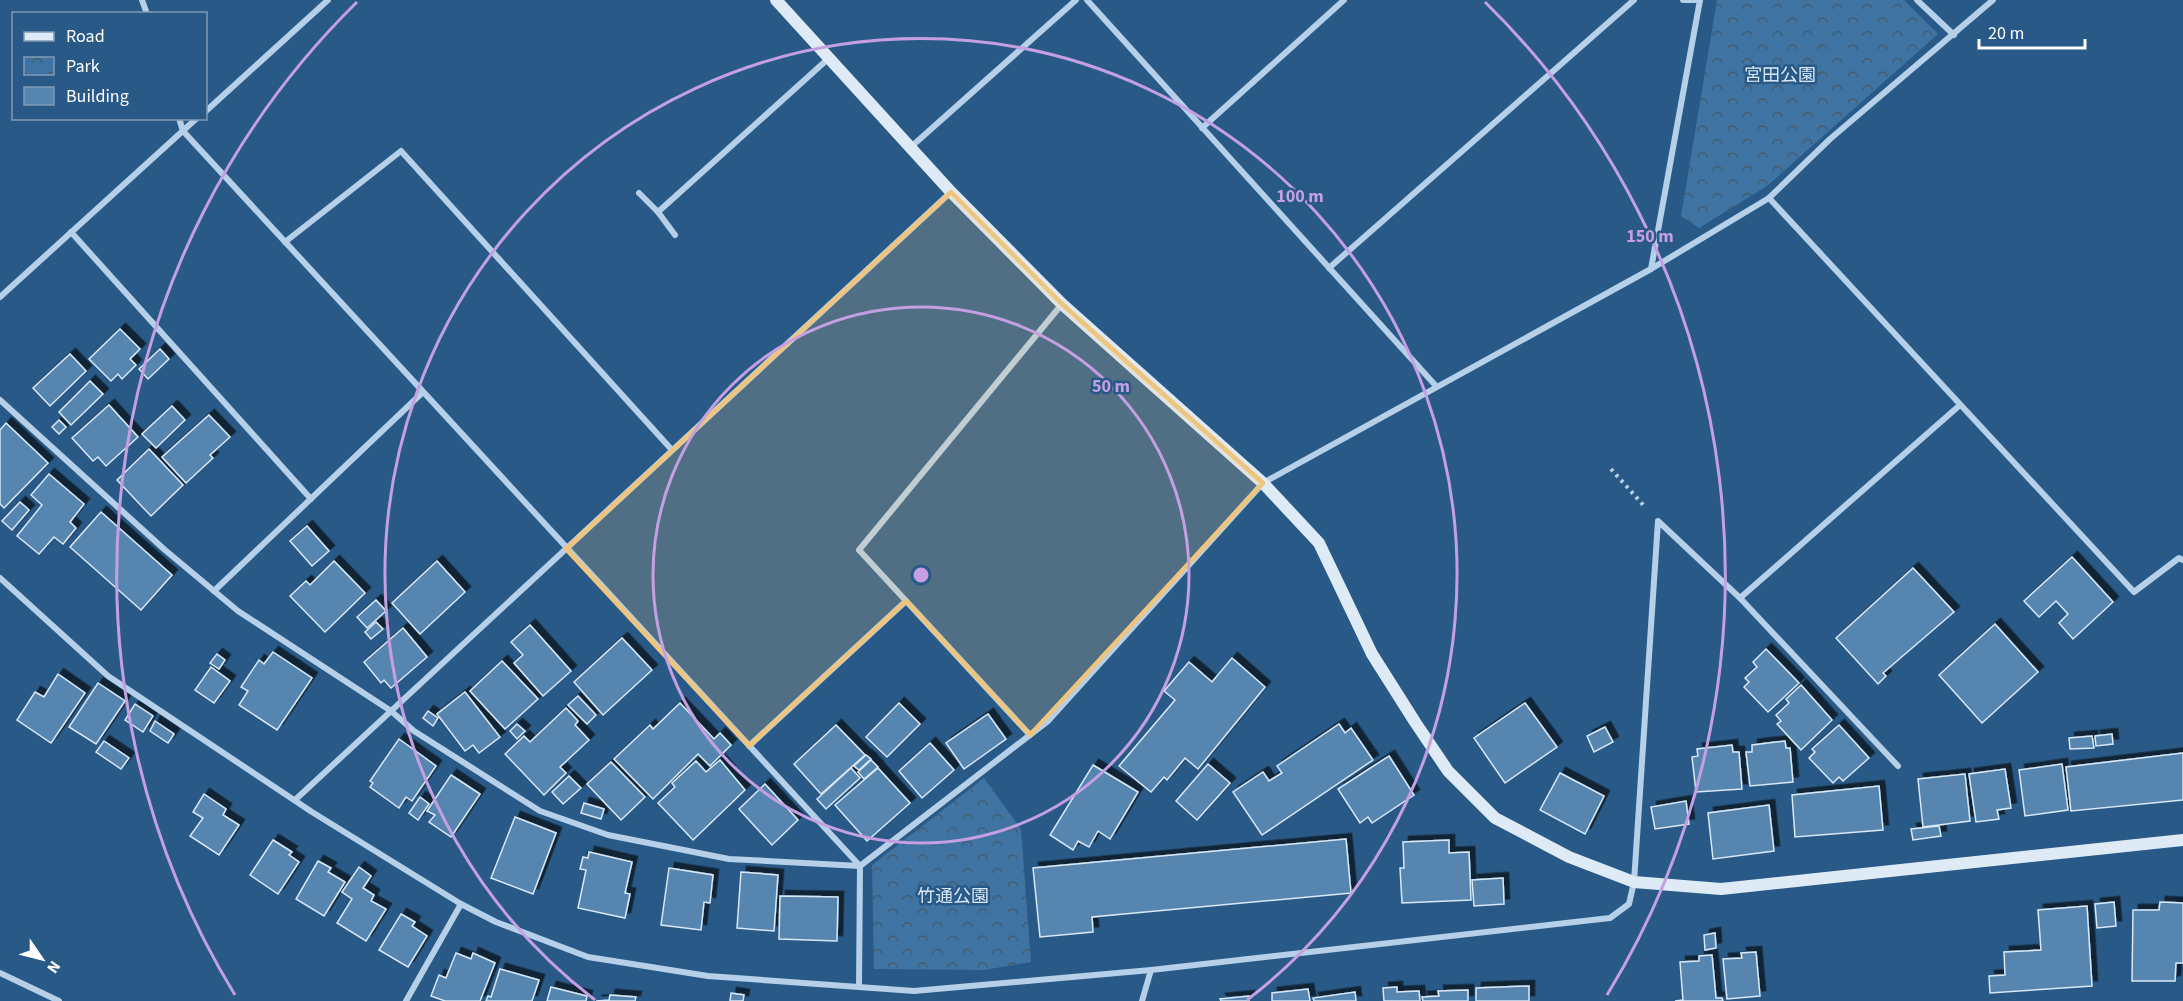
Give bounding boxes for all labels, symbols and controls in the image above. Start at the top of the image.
legend [12,12,207,120]
scale bar [1979,12,2086,50]
text: 20 m [1988,21,2024,46]
text: Road [66,24,105,49]
text: Park [66,54,100,79]
park label: 宮田公園 [1744,63,1816,88]
text: Building [66,84,129,109]
text: 100 m [1276,184,1324,209]
text: 150 m [1626,224,1674,249]
text: 50 m [1092,374,1130,399]
centre of rings [911,565,931,585]
park label: 竹通公園 [917,884,989,909]
north arrow [12,929,72,989]
text: N [41,956,66,978]

